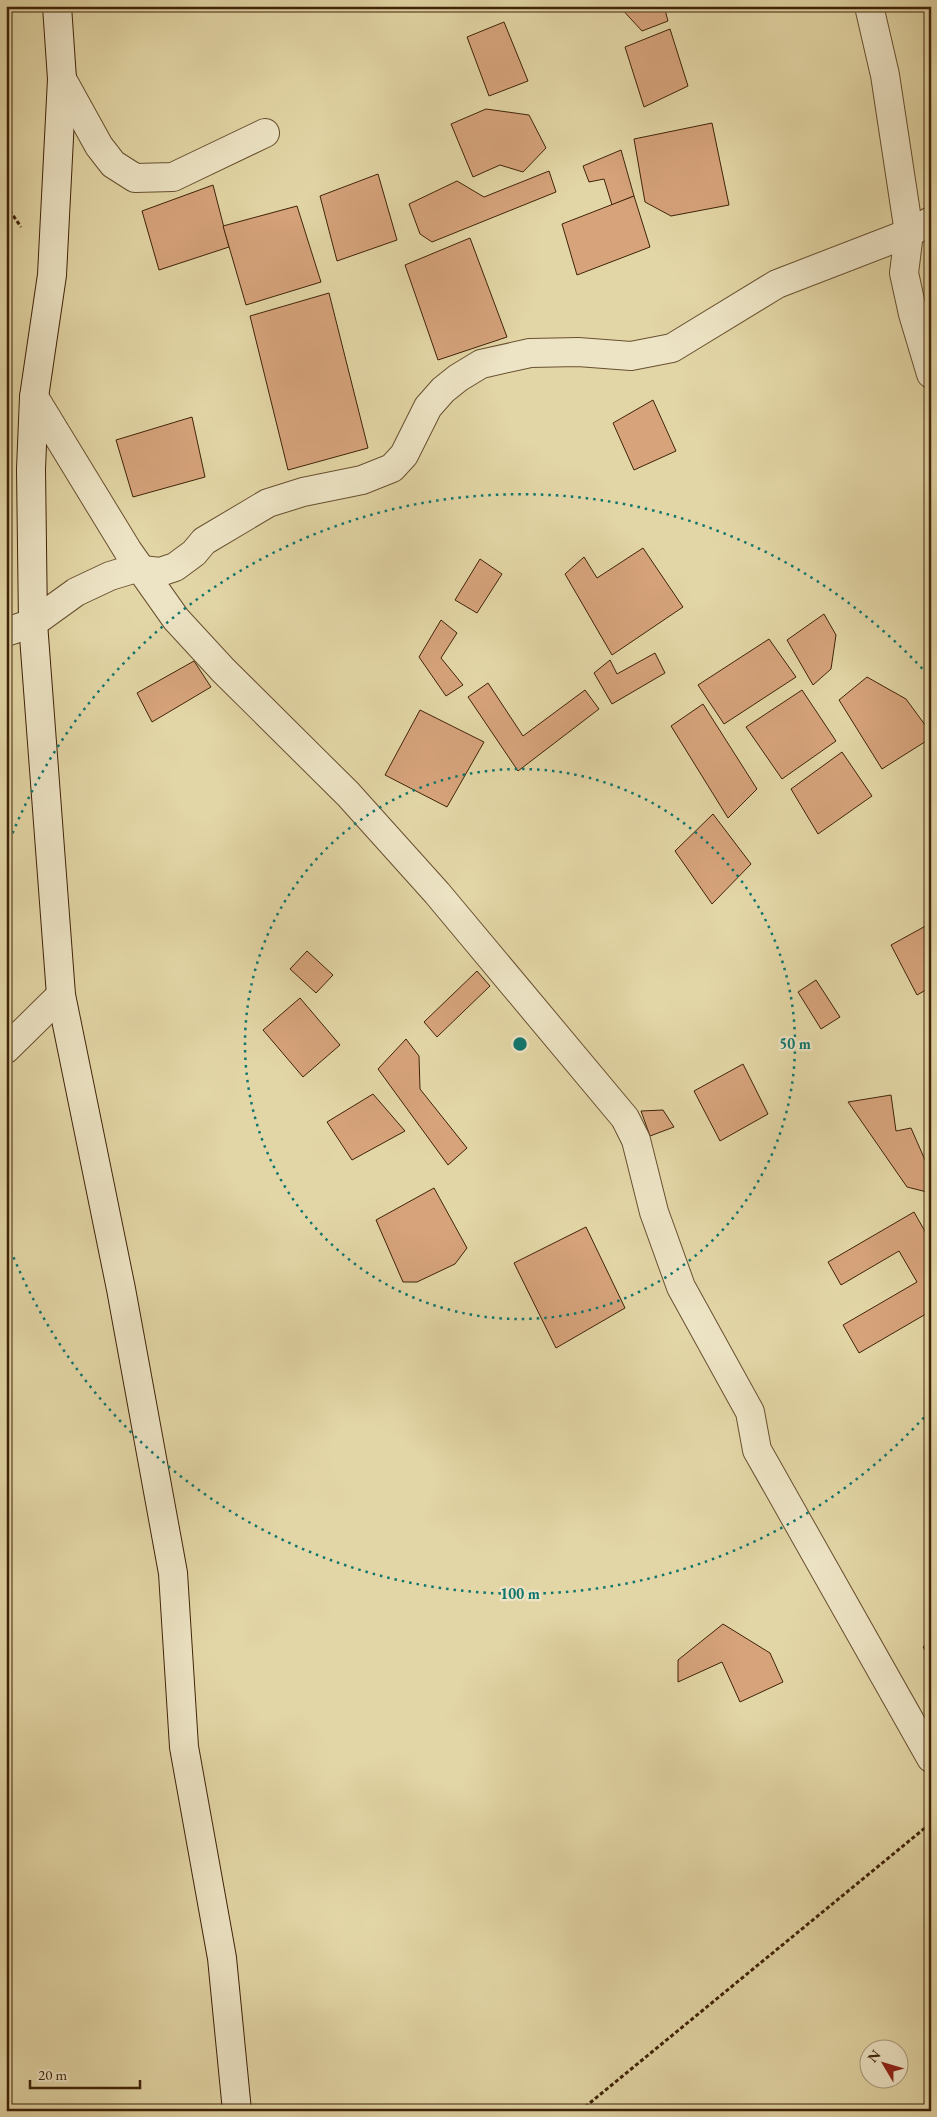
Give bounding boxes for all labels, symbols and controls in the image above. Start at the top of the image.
text: 50 m [779,1034,811,1053]
centre of rings [511,1035,529,1053]
text: 100 m [500,1584,540,1603]
north arrow [860,2040,910,2090]
text: N [863,2045,885,2066]
scale bar [30,2057,140,2089]
text: 20 m [38,2065,67,2084]

